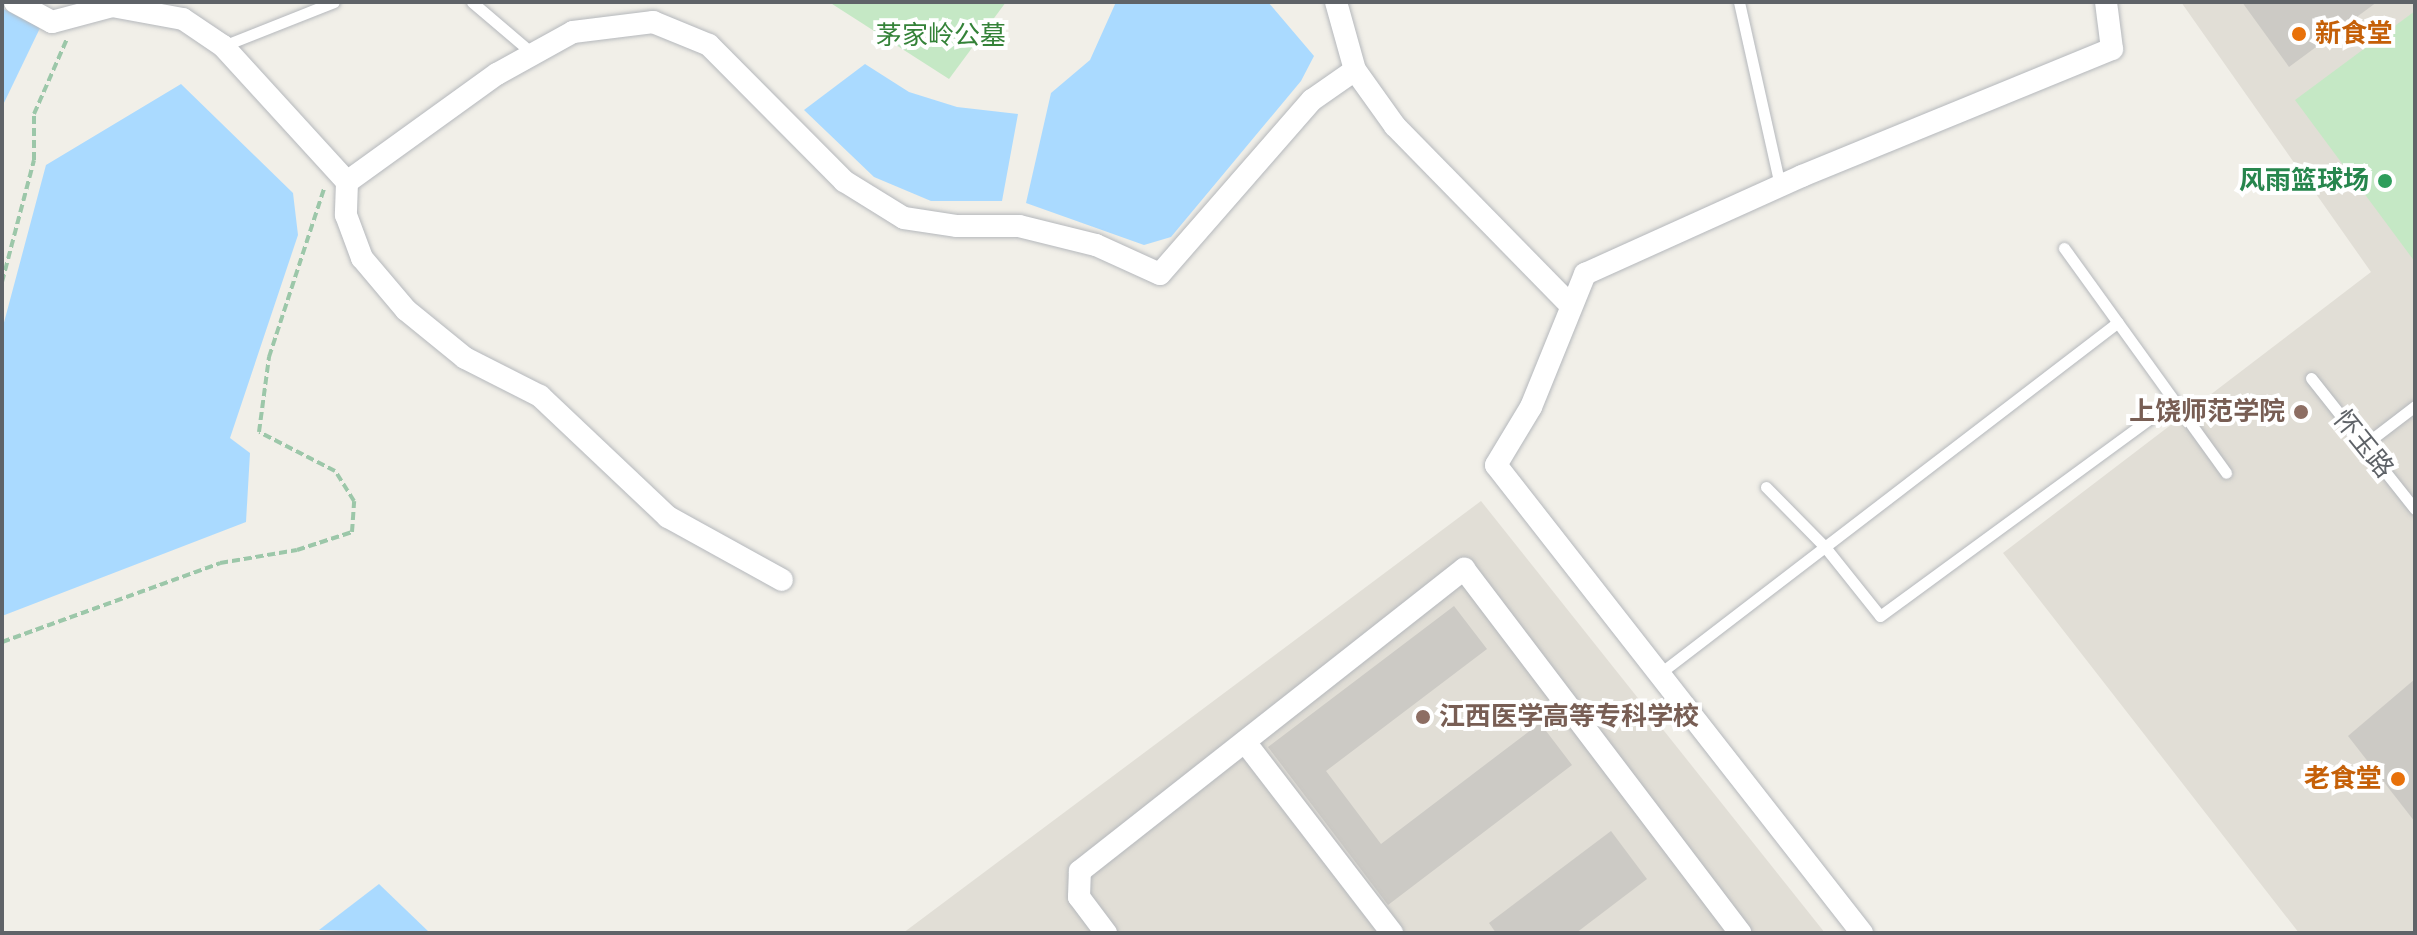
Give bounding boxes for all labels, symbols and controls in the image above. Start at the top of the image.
place label: 新食堂 [2315,18,2393,50]
park label: 茅家岭公墓 [876,20,1006,52]
marker: 新食堂 [2290,25,2308,43]
place label: 风雨篮球场 [2239,165,2369,197]
marker: 风雨篮球场 [2376,172,2394,190]
place label: 上饶师范学院 [2129,396,2285,428]
marker: 上饶师范学院 [2292,403,2310,421]
street label: 怀玉路 [2326,404,2400,484]
place label: 江西医学高等专科学校 [1439,701,1699,733]
marker: 江西医学高等专科学校 [1414,708,1432,726]
place label: 老食堂 [2304,763,2382,795]
marker: 老食堂 [2389,770,2407,788]

